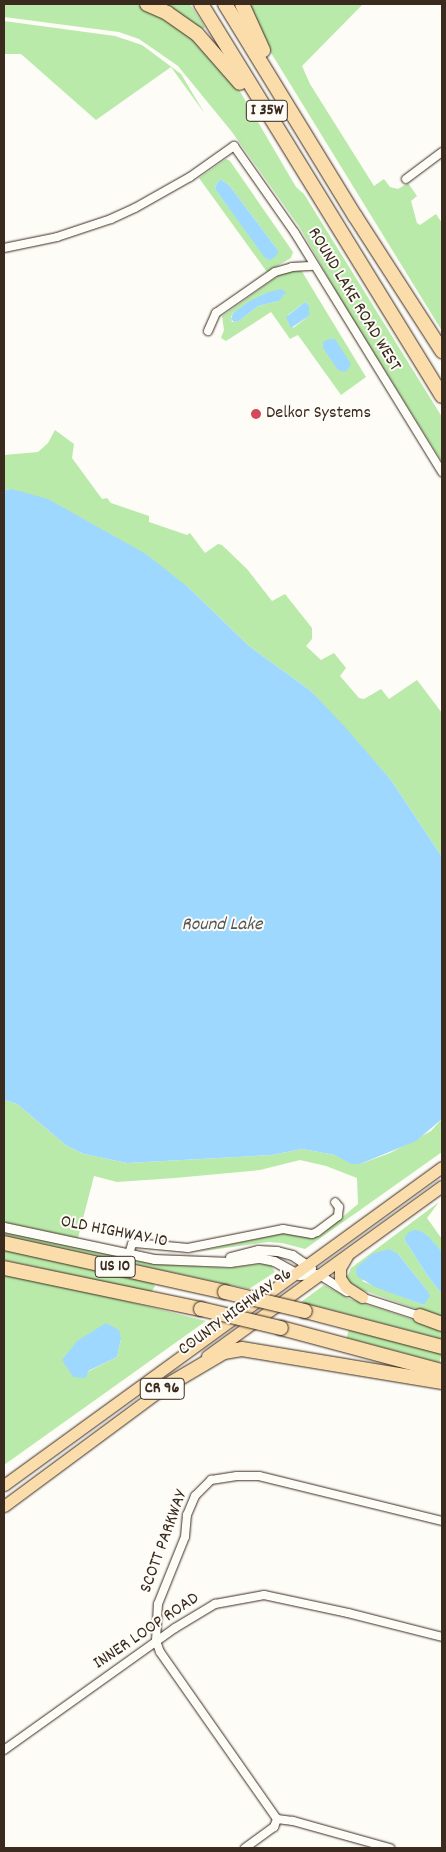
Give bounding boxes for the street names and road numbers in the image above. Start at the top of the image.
road number: I 35W [246,98,288,124]
street label: ROUND LAKE ROAD WEST [302,224,404,376]
street label: OLD HIGHWAY 10 [59,1212,169,1254]
road number: US 10 [94,1254,136,1280]
street label: COUNTY HIGHWAY 96 [175,1264,297,1362]
road number: CR 96 [140,1376,184,1402]
street label: SCOTT PARKWAY [136,1488,194,1596]
street label: INNER LOOP ROAD [90,1589,204,1675]

